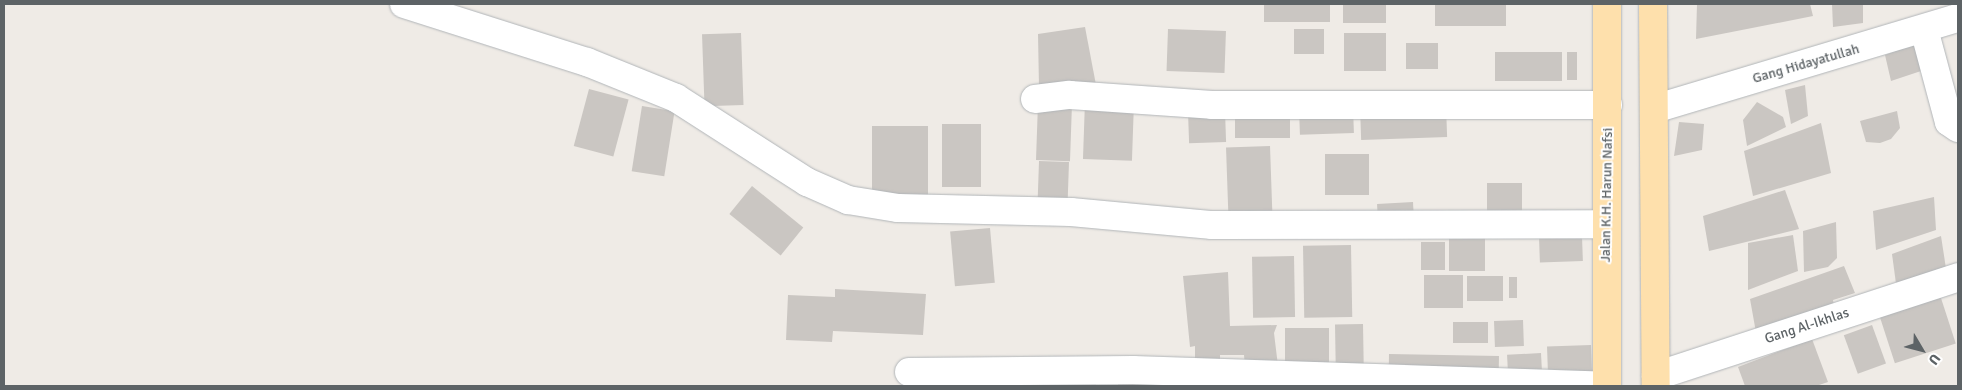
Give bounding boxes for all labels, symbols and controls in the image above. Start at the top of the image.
street label: Gang Hidayatullah [1751,41,1861,87]
street label: Jalan K.H. Harun Nafsi [1597,128,1617,262]
street label: Gang Al-Ikhlas [1763,304,1851,348]
north arrow [1897,325,1947,375]
text: U [1925,350,1944,368]

